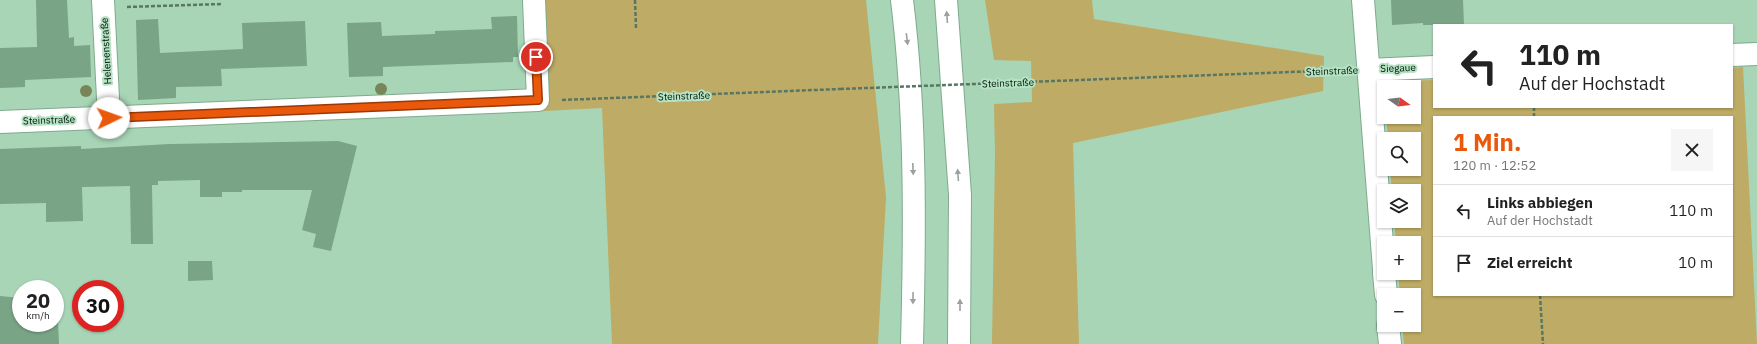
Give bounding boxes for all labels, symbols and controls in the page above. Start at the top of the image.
one-way arrow [944,11,951,24]
street label: Helenenstraße [98,17,114,85]
one-way arrow [904,33,910,45]
text: 110 m [1519,36,1601,73]
pin [519,40,553,74]
icon: left [1453,40,1505,92]
icon: arrive [525,46,547,68]
street label: Siegaue [1380,61,1417,75]
street label: Steinstraße [1306,64,1359,78]
text: Auf der Hochstadt [1519,72,1665,95]
street label: Steinstraße [982,76,1035,90]
north arrow [1377,80,1421,124]
map controls [1377,80,1421,332]
street label: Steinstraße [658,89,711,103]
position arrow [88,97,130,139]
street label: Steinstraße [23,113,76,127]
text: 1 Min. [1453,126,1521,158]
button: close [1671,129,1713,171]
button: search [1377,132,1421,176]
text: 120 m · 12:52 [1453,157,1536,174]
one-way arrow [910,163,917,175]
one-way arrow [955,169,962,181]
button: layers [1377,184,1421,228]
text: Links abbiegen [1487,193,1593,212]
icon: left [1453,200,1475,222]
text: 110 m [1669,201,1713,220]
text: Auf der Hochstadt [1487,212,1593,229]
button: + [1377,236,1421,280]
icon: arrive [1453,252,1475,274]
text: Ziel erreicht [1487,253,1573,272]
text: 10 m [1678,253,1713,272]
speed limit sign: 30 [72,280,124,332]
text: 20 [26,287,50,314]
button: − [1377,288,1421,332]
one-way arrow [910,292,917,304]
one-way arrow [957,298,963,311]
text: km/h [26,309,50,322]

